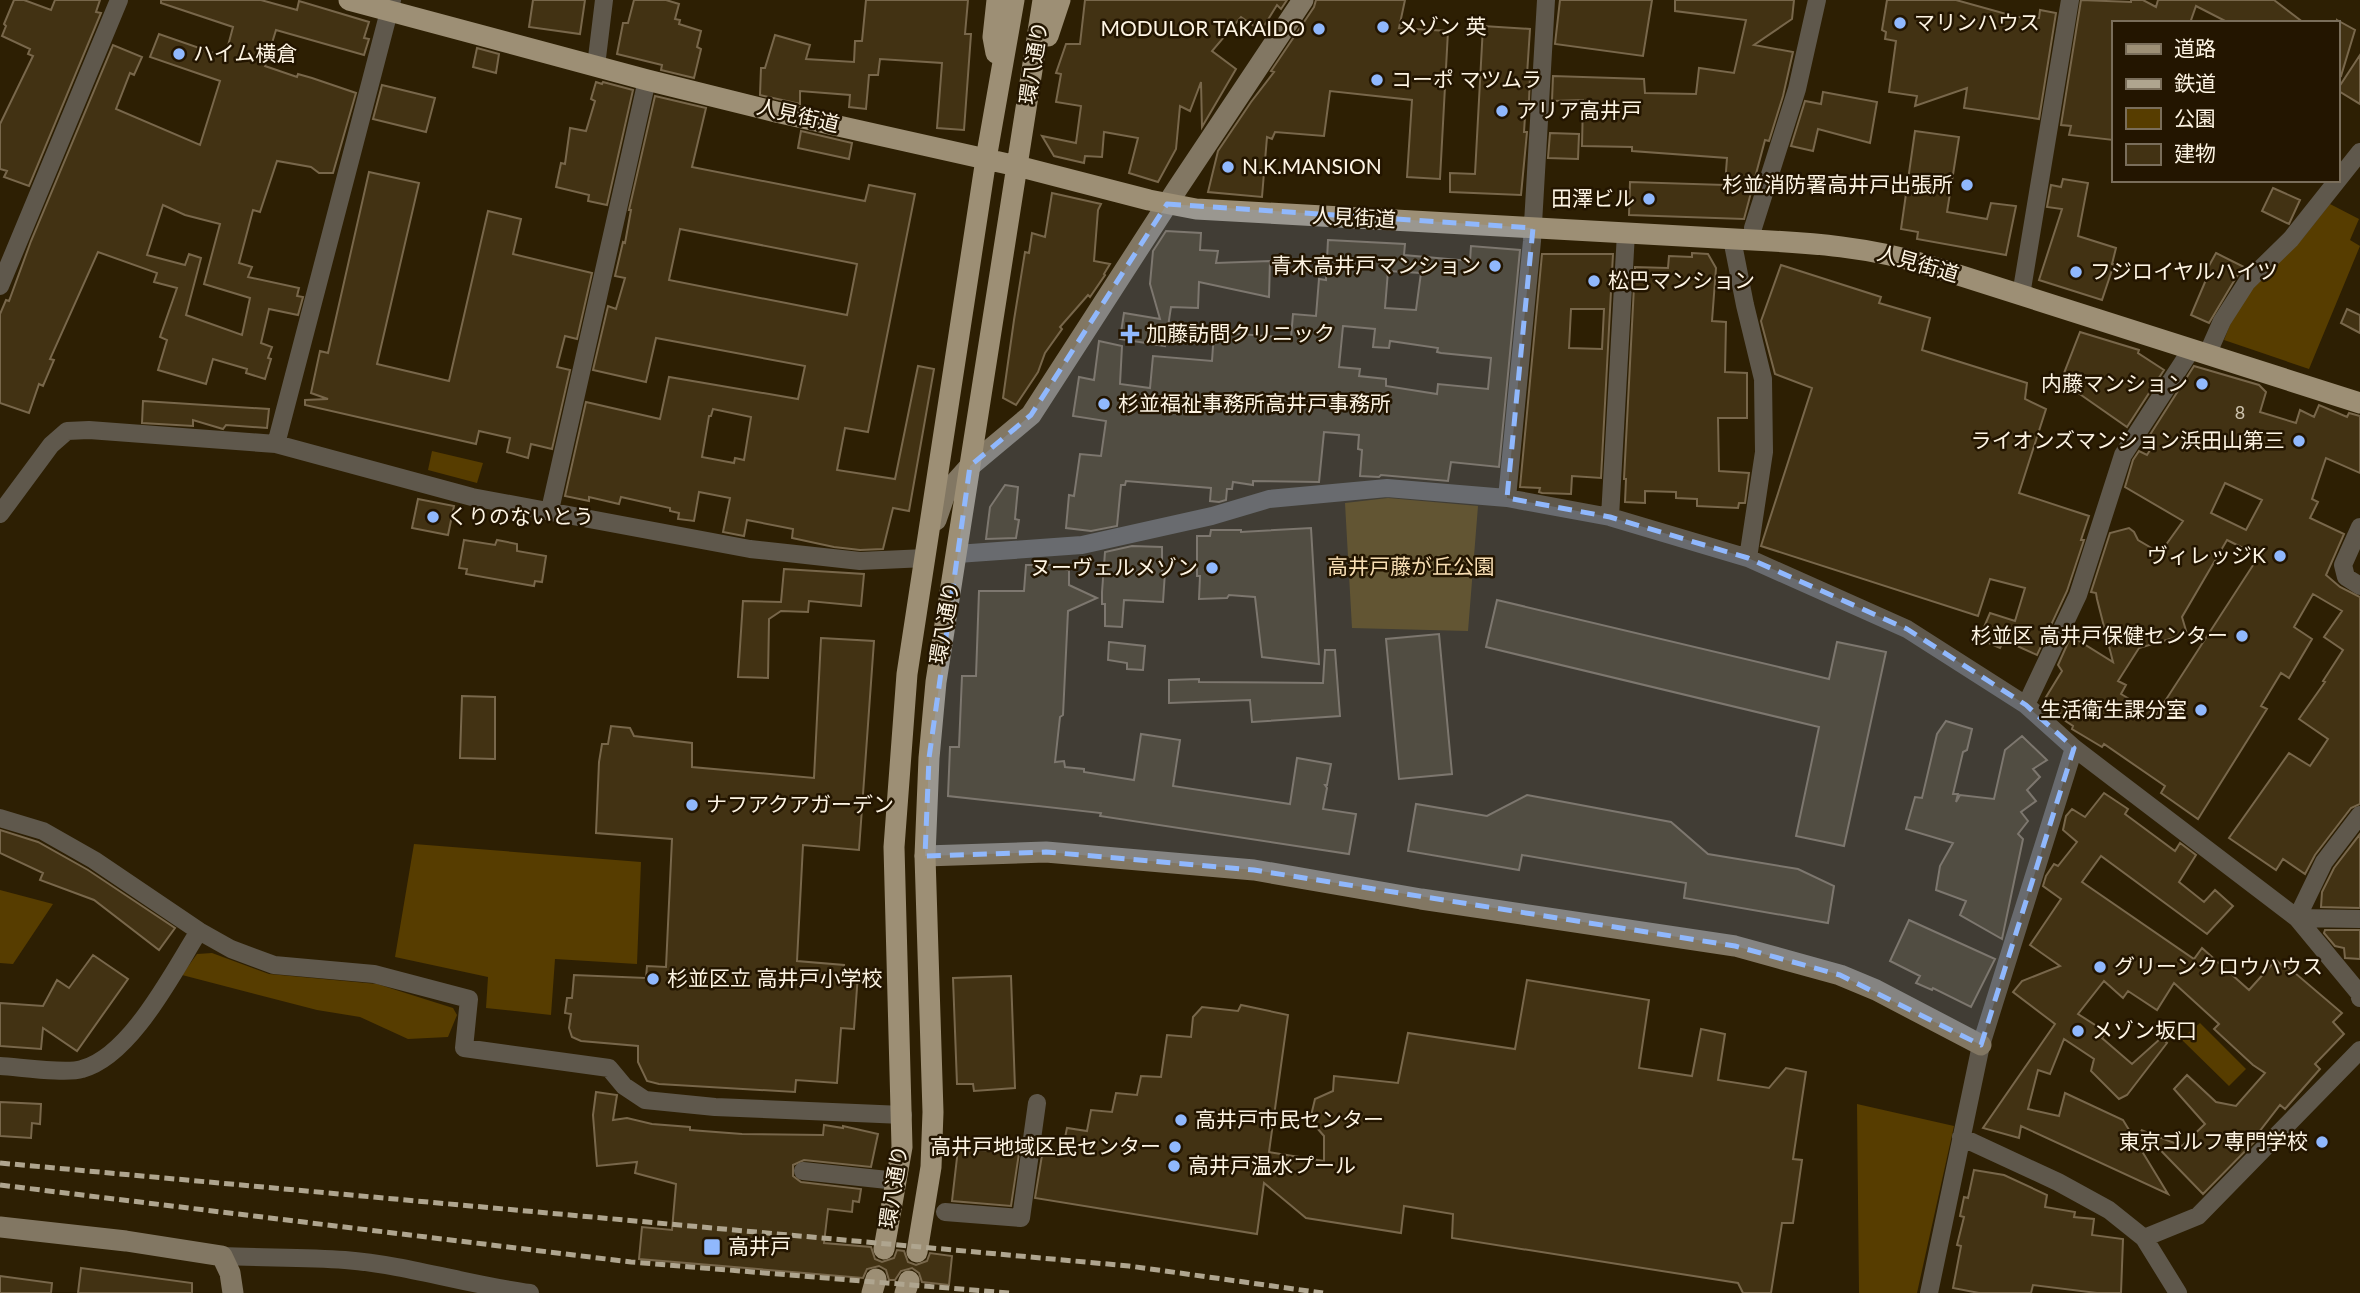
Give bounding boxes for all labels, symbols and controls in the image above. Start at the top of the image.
place label: マリンハウス [1914,9,2040,34]
place label: メゾン 英 [1397,13,1486,38]
place label: MODULOR TAKAIDO [1101,15,1305,40]
marker: マリンハウス [1892,15,1908,31]
street label: 環八通り [1014,19,1051,106]
marker: メゾン 英 [1375,19,1391,35]
marker: MODULOR TAKAIDO [1311,21,1327,37]
legend [2112,21,2339,182]
text: 道路 [2174,35,2216,60]
place label: ハイム横倉 [193,40,297,65]
marker: ハイム横倉 [171,46,187,62]
place label: コーポ マツムラ [1391,66,1542,91]
text: 鉄道 [2174,70,2216,95]
marker: コーポ マツムラ [1369,72,1385,88]
street label: 人見街道 [755,93,842,136]
place label: アリア高井戸 [1516,97,1642,122]
marker: アリア高井戸 [1494,103,1510,119]
text: 公園 [2174,105,2216,130]
text: 建物 [2174,140,2216,165]
place label: N.K.MANSION [1242,153,1382,178]
marker: N.K.MANSION [1220,159,1236,175]
place label: 杉並消防署高井戸出張所 [1722,171,1953,196]
marker: 杉並消防署高井戸出張所 [1959,177,1975,193]
place label: 田澤ビル [1551,185,1635,210]
marker: 田澤ビル [1641,191,1657,207]
street label: 人見街道 [1311,202,1397,231]
street label: 人見街道 [1875,239,1962,286]
place label: 青木高井戸マンション [1271,252,1481,277]
marker: 青木高井戸マンション [1487,258,1503,274]
place label: フジロイヤルハイツ [2090,258,2278,283]
marker: フジロイヤルハイツ [2068,264,2084,280]
place label: 松巴マンション [1608,267,1755,292]
marker: 松巴マンション [1586,273,1602,289]
place label: 加藤訪問クリニック [1146,320,1335,345]
marker: 加藤訪問クリニック [1120,324,1140,344]
place label: 内藤マンション [2041,370,2188,395]
marker: 内藤マンション [2194,376,2210,392]
place label: 杉並福祉事務所高井戸事務所 [1118,390,1391,415]
marker: 杉並福祉事務所高井戸事務所 [1096,396,1112,412]
house number: 8 [2235,401,2245,423]
place label: ライオンズマンション浜田山第三 [1970,427,2285,452]
marker: ライオンズマンション浜田山第三 [2291,433,2307,449]
place label: くりのないとう [447,503,594,528]
marker: くりのないとう [425,509,441,525]
place label: ヴィレッジK [2147,542,2266,567]
marker: ヴィレッジK [2272,548,2288,564]
park label: 高井戸藤が丘公園 [1327,553,1495,578]
place label: ヌーヴェルメゾン [1030,554,1198,579]
marker: ヌーヴェルメゾン [1204,560,1220,576]
street label: 環八通り [924,579,963,666]
place label: 杉並区 高井戸保健センター [1971,622,2228,647]
marker: 杉並区 高井戸保健センター [2234,628,2250,644]
place label: 生活衛生課分室 [2040,696,2187,721]
marker: 生活衛生課分室 [2193,702,2209,718]
place label: ナフアクアガーデン [706,791,894,816]
marker: ナフアクアガーデン [684,797,700,813]
place label: グリーンクロウハウス [2114,953,2323,978]
marker: グリーンクロウハウス [2092,959,2108,975]
place label: 杉並区立 高井戸小学校 [667,965,882,990]
marker: 杉並区立 高井戸小学校 [645,971,661,987]
place label: メゾン坂口 [2092,1017,2197,1042]
marker: メゾン坂口 [2070,1023,2086,1039]
place label: 高井戸市民センター [1195,1106,1384,1131]
marker: 高井戸市民センター [1173,1112,1189,1128]
place label: 東京ゴルフ専門学校 [2119,1128,2308,1153]
place label: 高井戸地域区民センター [930,1133,1161,1158]
marker: 東京ゴルフ専門学校 [2314,1134,2330,1150]
marker: 高井戸地域区民センター [1167,1139,1183,1155]
street label: 環八通り [874,1143,911,1230]
place label: 高井戸温水プール [1188,1152,1356,1177]
marker: 高井戸温水プール [1166,1158,1182,1174]
place label: 高井戸 [728,1233,791,1258]
marker: 高井戸 [702,1237,722,1257]

